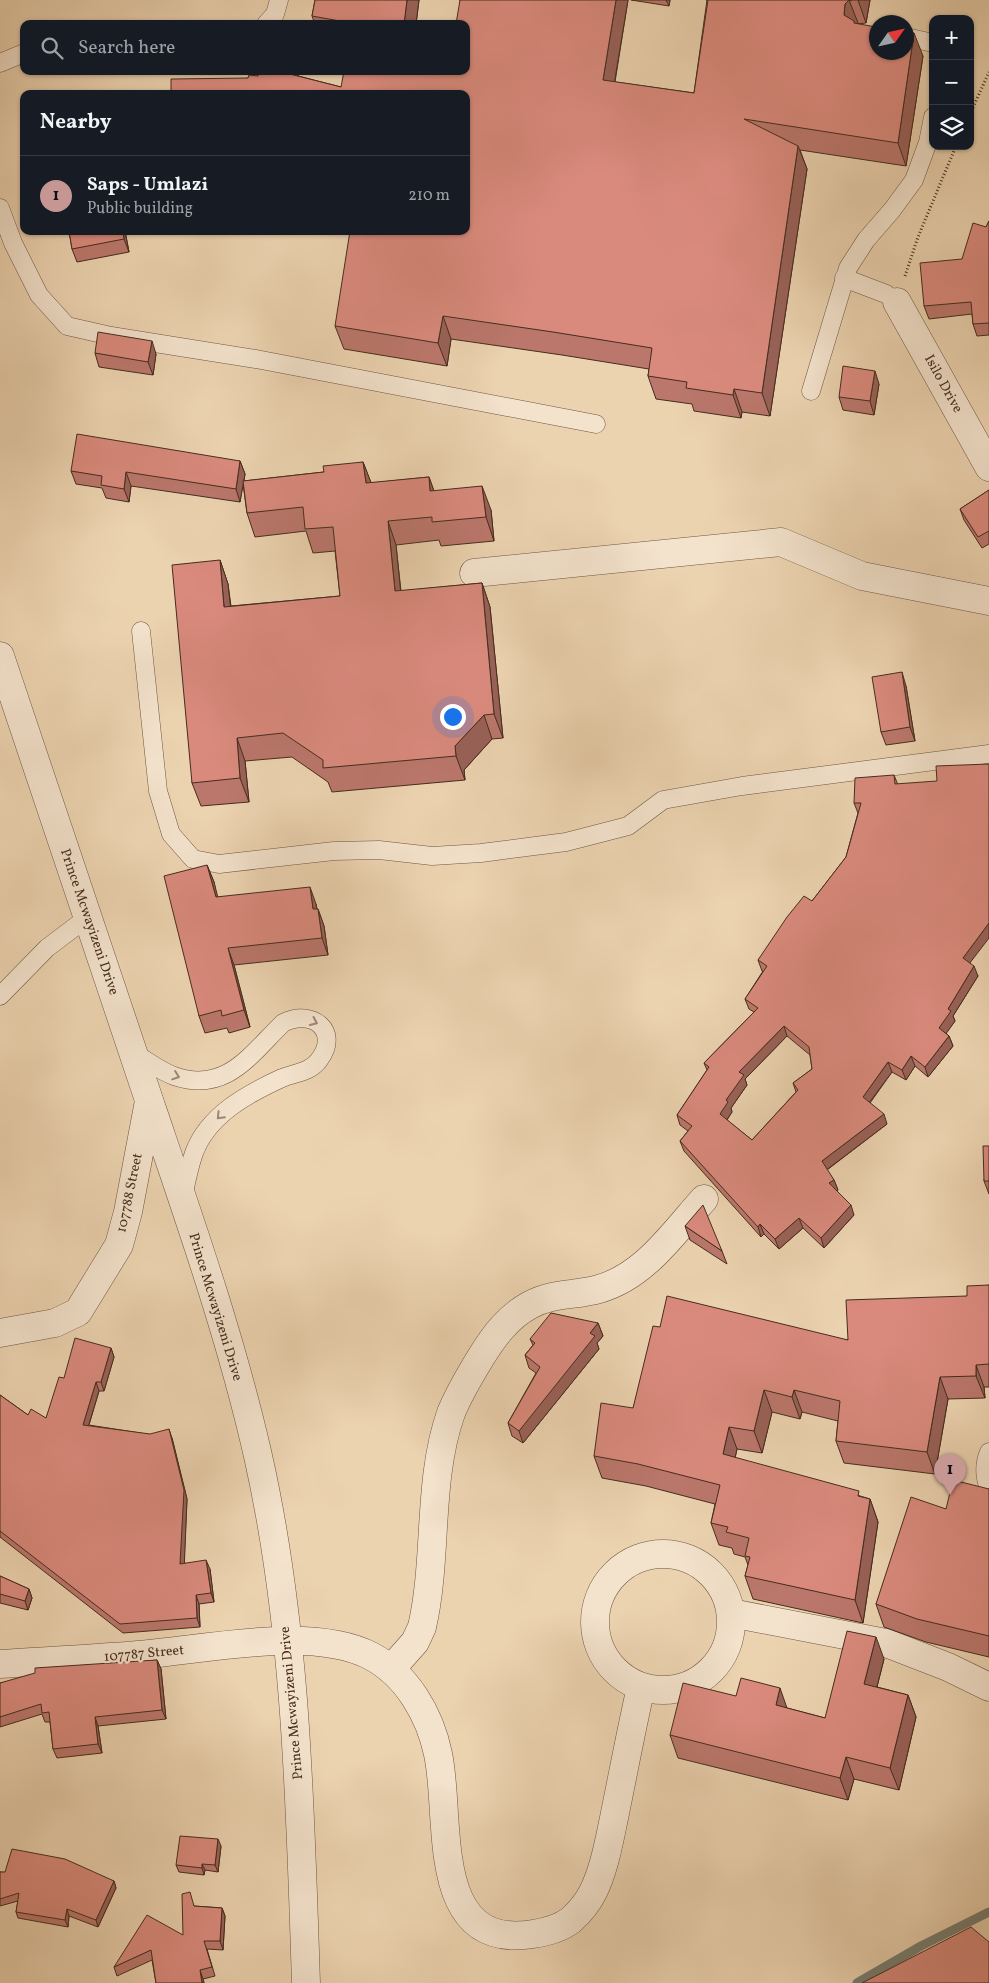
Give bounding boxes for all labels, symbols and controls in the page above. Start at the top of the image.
north arrow [869,15,914,60]
map controls [929,15,974,150]
button: + [929,15,974,60]
search box [20,20,470,75]
icon: search [38,34,66,62]
text: Search here [78,35,175,61]
button: − [929,60,974,105]
button: layers [929,105,974,150]
text: Nearby [40,108,111,137]
text: Saps - Umlazi [87,172,208,198]
text: 1 [53,185,59,207]
text: 210 m [408,185,450,207]
text: Public building [87,198,193,220]
street label: Isilo Drive [919,351,967,417]
your location [440,704,466,730]
street label: Prince Mcwayizeni Drive [55,846,123,998]
one-way arrow [309,1015,318,1026]
one-way arrow [172,1070,180,1080]
one-way arrow [217,1111,226,1120]
street label: 107788 Street [112,1151,148,1234]
street label: Prince Mcwayizeni Drive [183,1231,247,1384]
pin: 1 [934,1454,966,1495]
street label: Prince Mcwayizeni Drive [276,1625,308,1780]
street label: 107787 Street [103,1641,185,1667]

